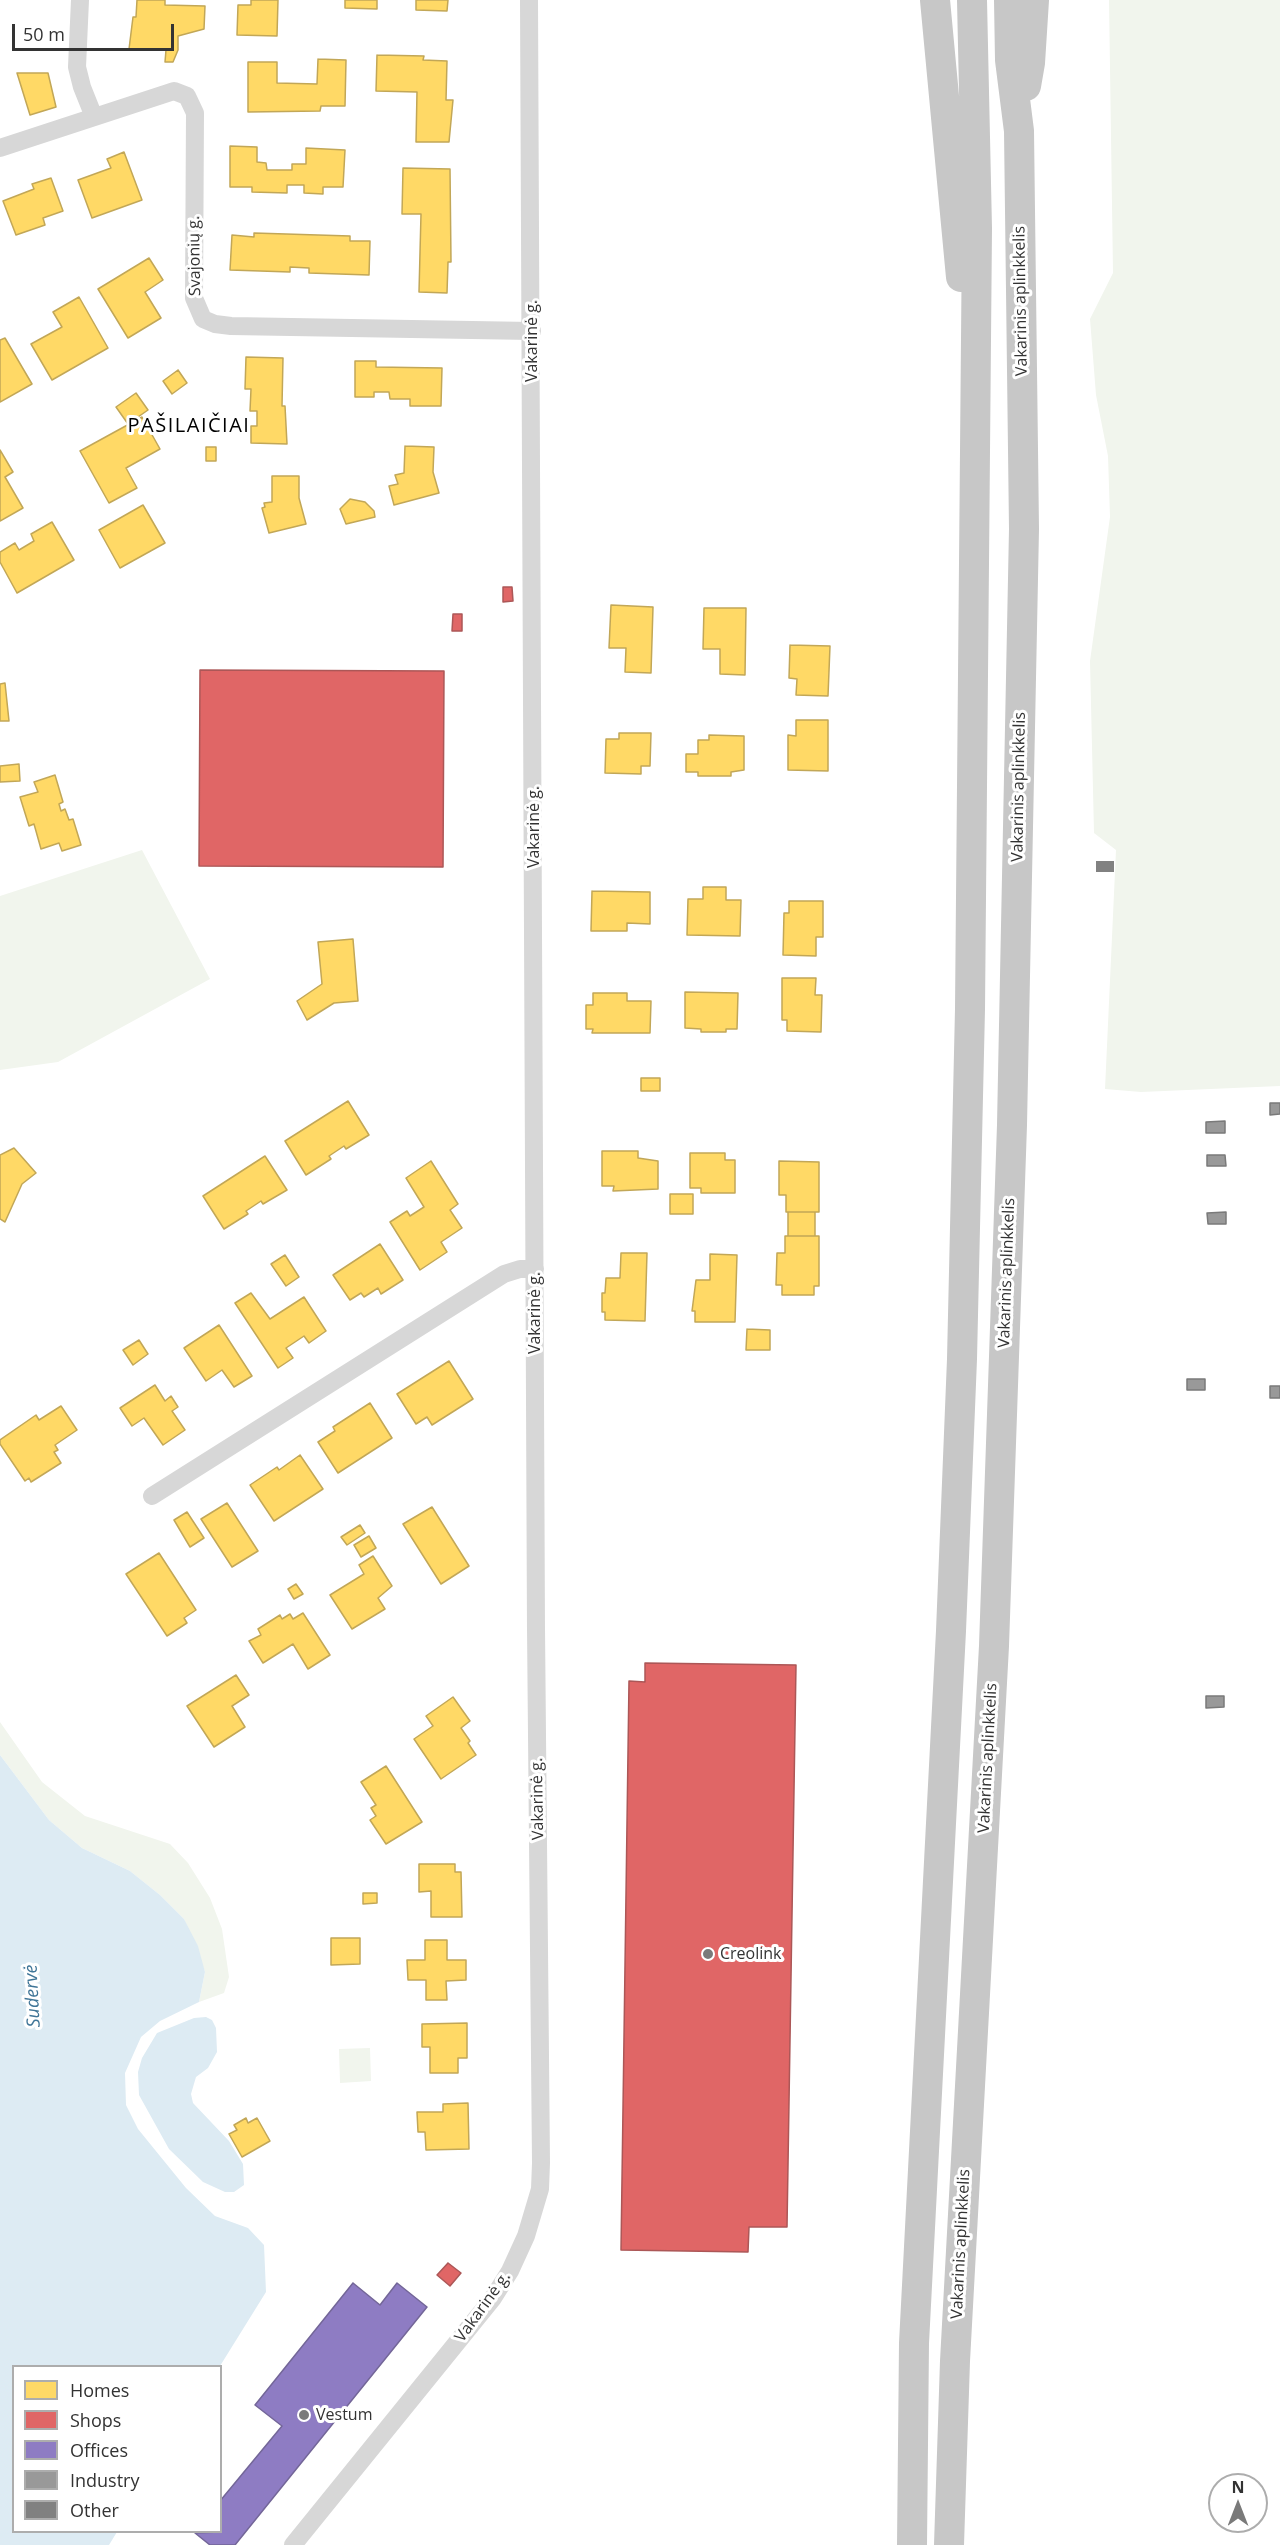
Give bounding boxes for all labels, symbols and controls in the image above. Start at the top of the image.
scale bar [15,12,177,50]
text: 50 m [23,22,65,46]
street label: Svajonių g. [185,216,205,296]
street label: Vakarinis aplinkkelis [1010,226,1032,376]
street label: Vakarinė g. [522,300,542,382]
district label: PAŠILAIČIAI [128,414,250,438]
street label: Vakarinis aplinkkelis [1008,712,1030,862]
street label: Vakarinė g. [524,786,544,868]
street label: Vakarinis aplinkkelis [995,1198,1019,1348]
street label: Vakarinė g. [525,1272,545,1354]
street label: Vakarinis aplinkkelis [974,1683,1002,1833]
street label: Vakarinė g. [528,1758,548,1840]
place label: Creolink [720,1944,782,1964]
marker: Creolink [701,1947,715,1961]
water label: Sudervė [21,1964,45,2028]
street label: Vakarinis aplinkkelis [947,2169,975,2319]
street label: Vakarinė g. [451,2268,515,2346]
legend [12,2365,222,2533]
text: Homes [70,2378,129,2402]
place label: Vestum [316,2405,372,2425]
text: Shops [70,2408,121,2432]
marker: Vestum [297,2408,311,2422]
text: Offices [70,2438,128,2462]
text: Industry [70,2468,140,2492]
north arrow [1208,2473,1268,2533]
text: N [1231,2476,1245,2498]
text: Other [70,2498,119,2522]

